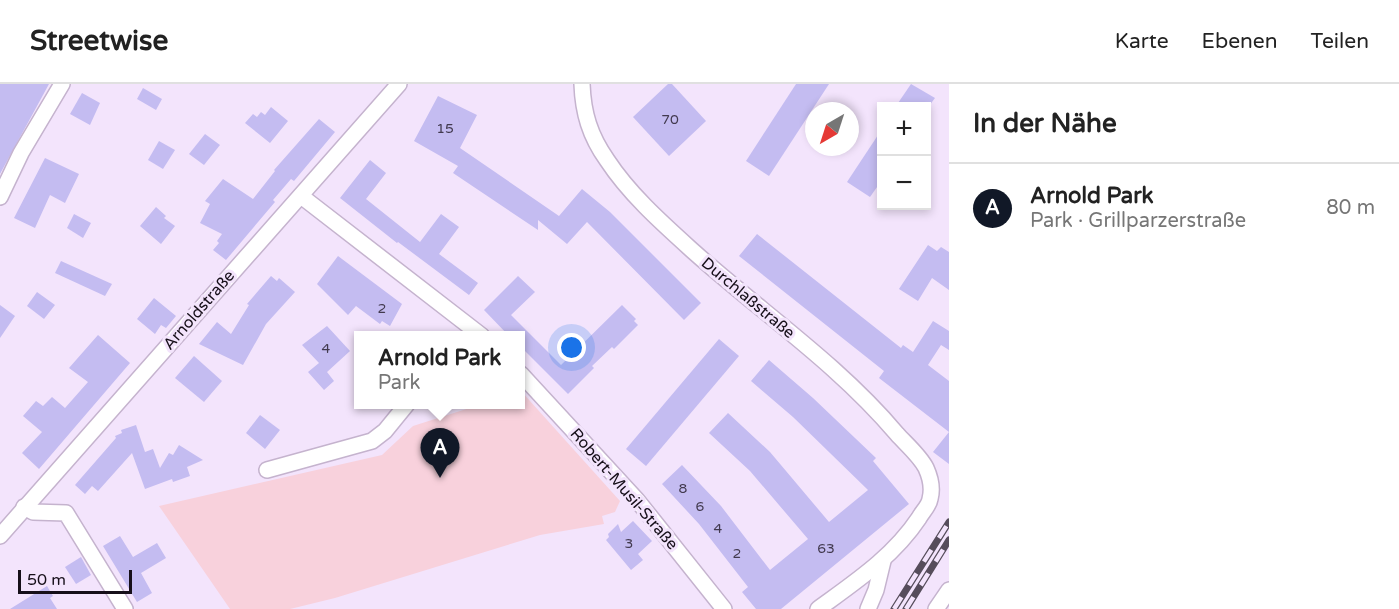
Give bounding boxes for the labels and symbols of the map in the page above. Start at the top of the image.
north arrow [805,102,859,156]
house number: 70 [661,111,679,128]
house number: 15 [436,120,454,137]
street label: Durchlaßstraße [697,253,799,343]
street label: Arnoldstraße [159,266,239,354]
house number: 2 [378,300,386,317]
your location [557,333,586,362]
house number: 4 [322,340,331,357]
street label: Robert-Musil-Straße [566,424,682,554]
pin: A [420,428,460,478]
house number: 8 [679,480,688,497]
house number: 6 [696,498,705,515]
house number: 4 [714,520,723,537]
house number: 3 [625,535,633,552]
house number: 63 [817,540,835,557]
house number: 2 [733,545,741,562]
scale bar [18,567,132,594]

